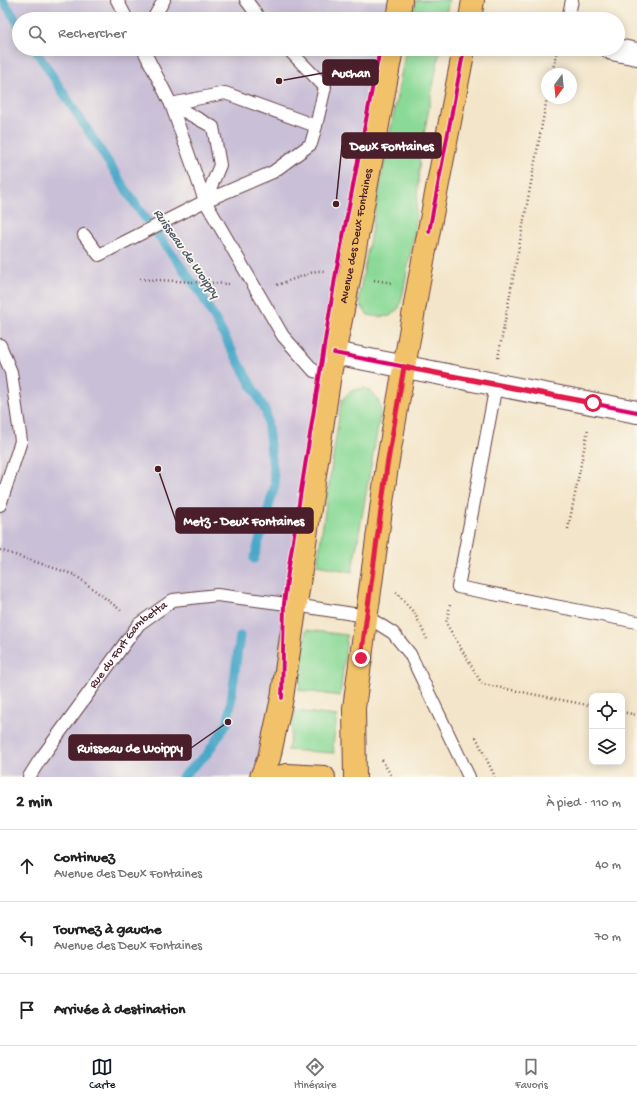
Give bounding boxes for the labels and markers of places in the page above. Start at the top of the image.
callout: Auchan [323,60,378,85]
callout: Deux Fontaines [342,133,441,158]
callout: Metz - Deux Fontaines [176,508,313,533]
callout: Ruisseau de Woippy [69,735,191,760]

